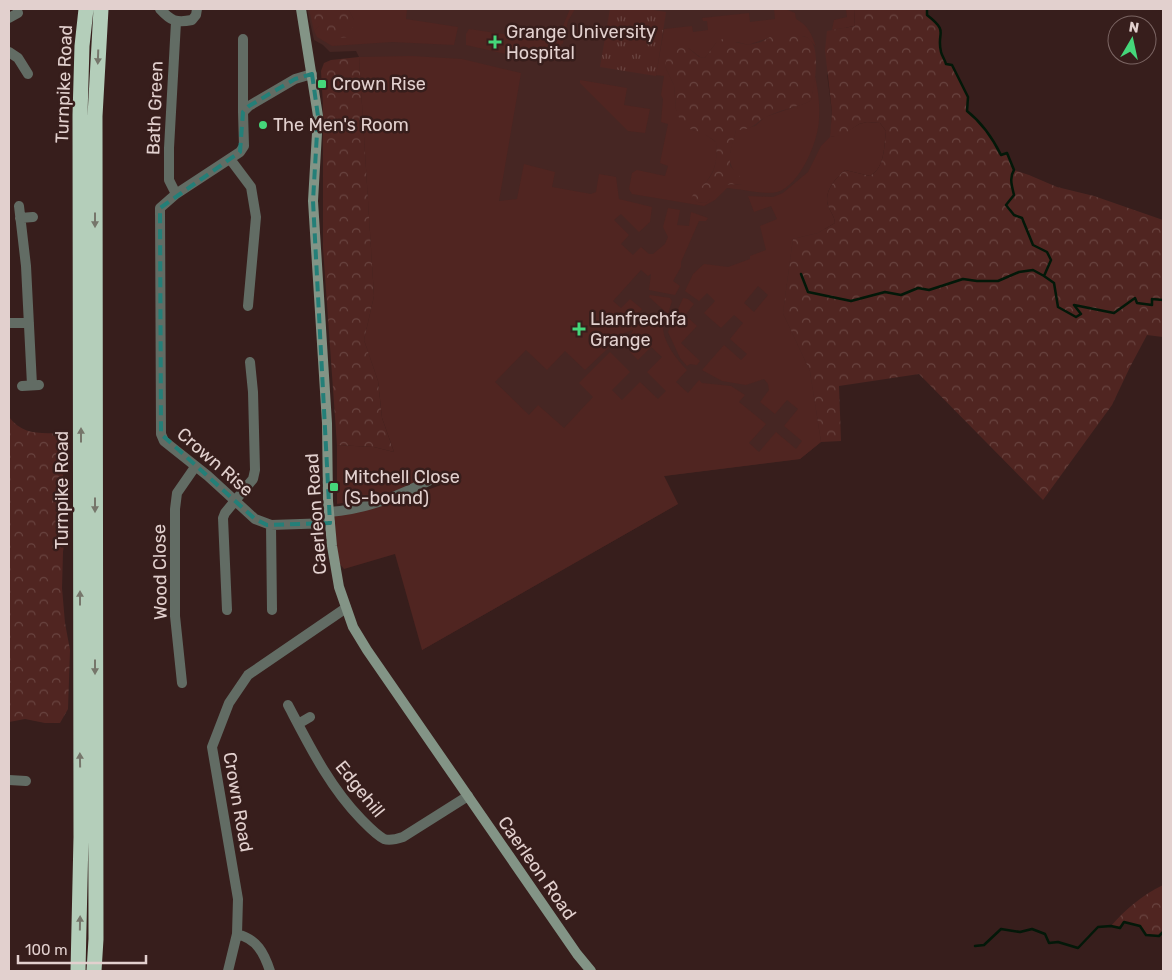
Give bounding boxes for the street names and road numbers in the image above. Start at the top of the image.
street label: Turnpike Road [51,24,77,144]
street label: Bath Green [142,61,168,155]
street label: Crown Rise [172,423,258,501]
street label: Turnpike Road [51,431,73,549]
street label: Caerleon Road [301,453,331,575]
street label: Wood Close [148,524,172,620]
street label: Crown Road [218,750,258,854]
street label: Edgehill [331,756,389,822]
street label: Caerleon Road [493,812,581,924]

